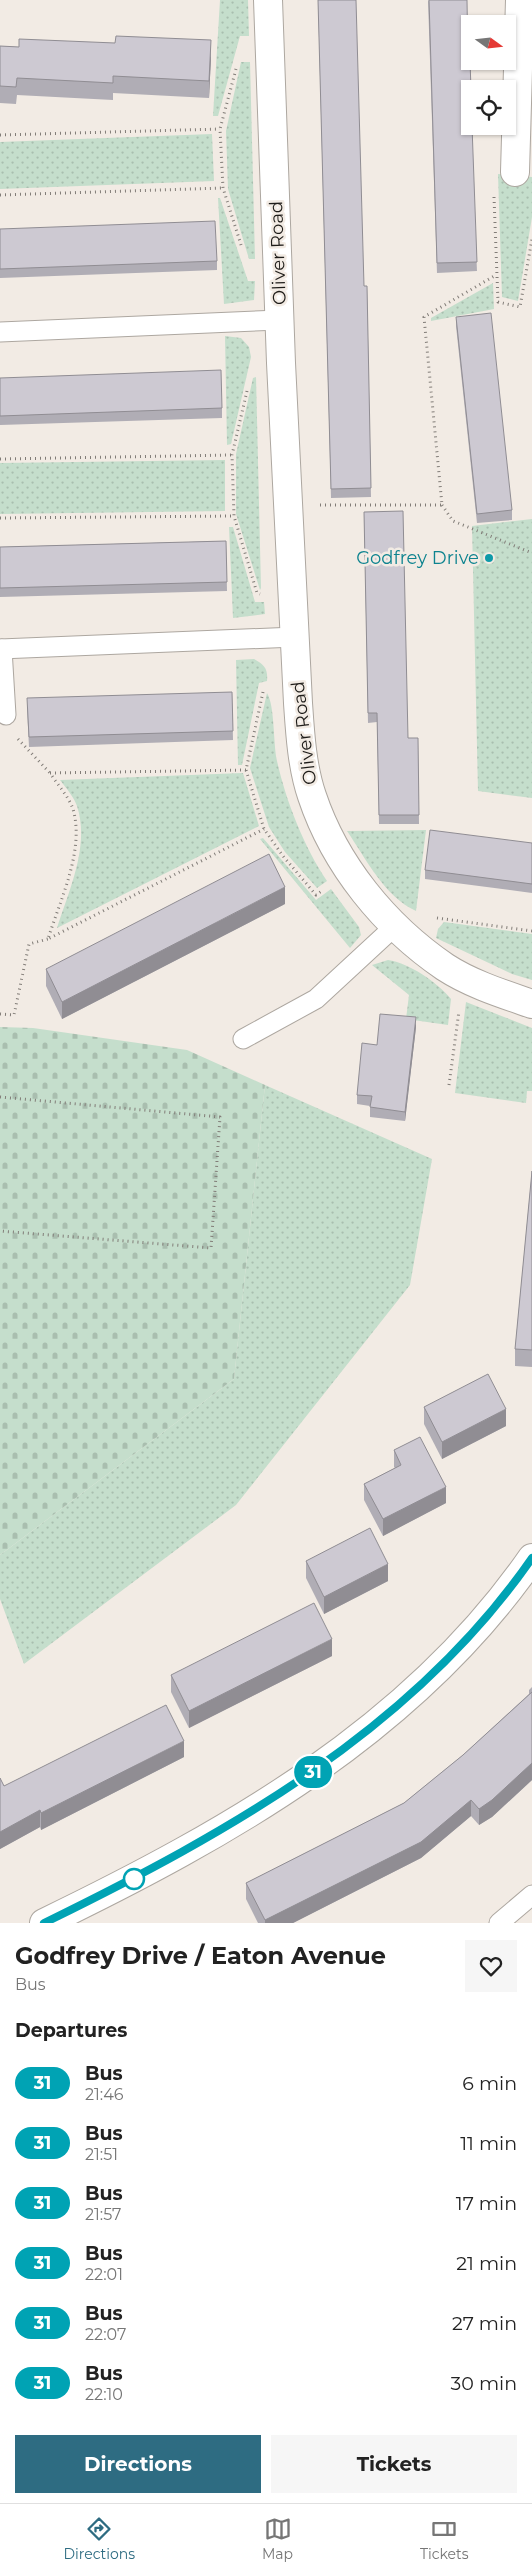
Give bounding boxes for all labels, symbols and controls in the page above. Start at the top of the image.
north arrow [461,15,516,70]
map controls [461,15,516,135]
button: locate [461,80,516,135]
street label: Oliver Road [265,201,291,305]
place label: Godfrey Drive [356,547,479,569]
marker: Godfrey Drive [483,552,495,564]
street label: Oliver Road [287,680,321,786]
line badge: 31 [290,1756,336,1788]
text: 31 [304,1761,322,1783]
unlabelled marker [123,1868,145,1890]
button: heart [465,1940,517,1992]
text: Godfrey Drive / Eaton Avenue [15,1941,386,1970]
text: Bus [15,1975,46,1994]
text: Departures [15,2019,127,2042]
text: Bus [85,2062,123,2085]
text: 31 [34,2072,51,2094]
text: 6 min [462,2072,517,2095]
text: 21:46 [85,2085,124,2104]
text: Bus [85,2122,123,2145]
text: 31 [34,2132,51,2154]
text: 11 min [460,2132,517,2155]
text: 21:51 [85,2145,118,2164]
text: Bus [85,2182,123,2205]
text: 31 [34,2192,51,2214]
text: 17 min [456,2192,517,2215]
text: 21:57 [85,2205,122,2224]
text: Bus [85,2242,123,2265]
text: 31 [34,2252,51,2274]
text: 21 min [456,2252,517,2275]
text: 22:01 [85,2265,123,2284]
text: Bus [85,2302,123,2325]
text: 31 [34,2312,51,2334]
text: 27 min [452,2312,517,2335]
text: 22:07 [85,2325,126,2344]
text: Bus [85,2362,123,2385]
text: 31 [34,2372,51,2394]
text: 30 min [451,2372,517,2395]
text: 22:10 [85,2385,123,2404]
button: Directions [15,2435,261,2493]
button: Tickets [271,2435,517,2493]
tab: Directions [63,2515,135,2563]
tab: Map [262,2515,293,2563]
tab: Tickets [420,2515,469,2563]

